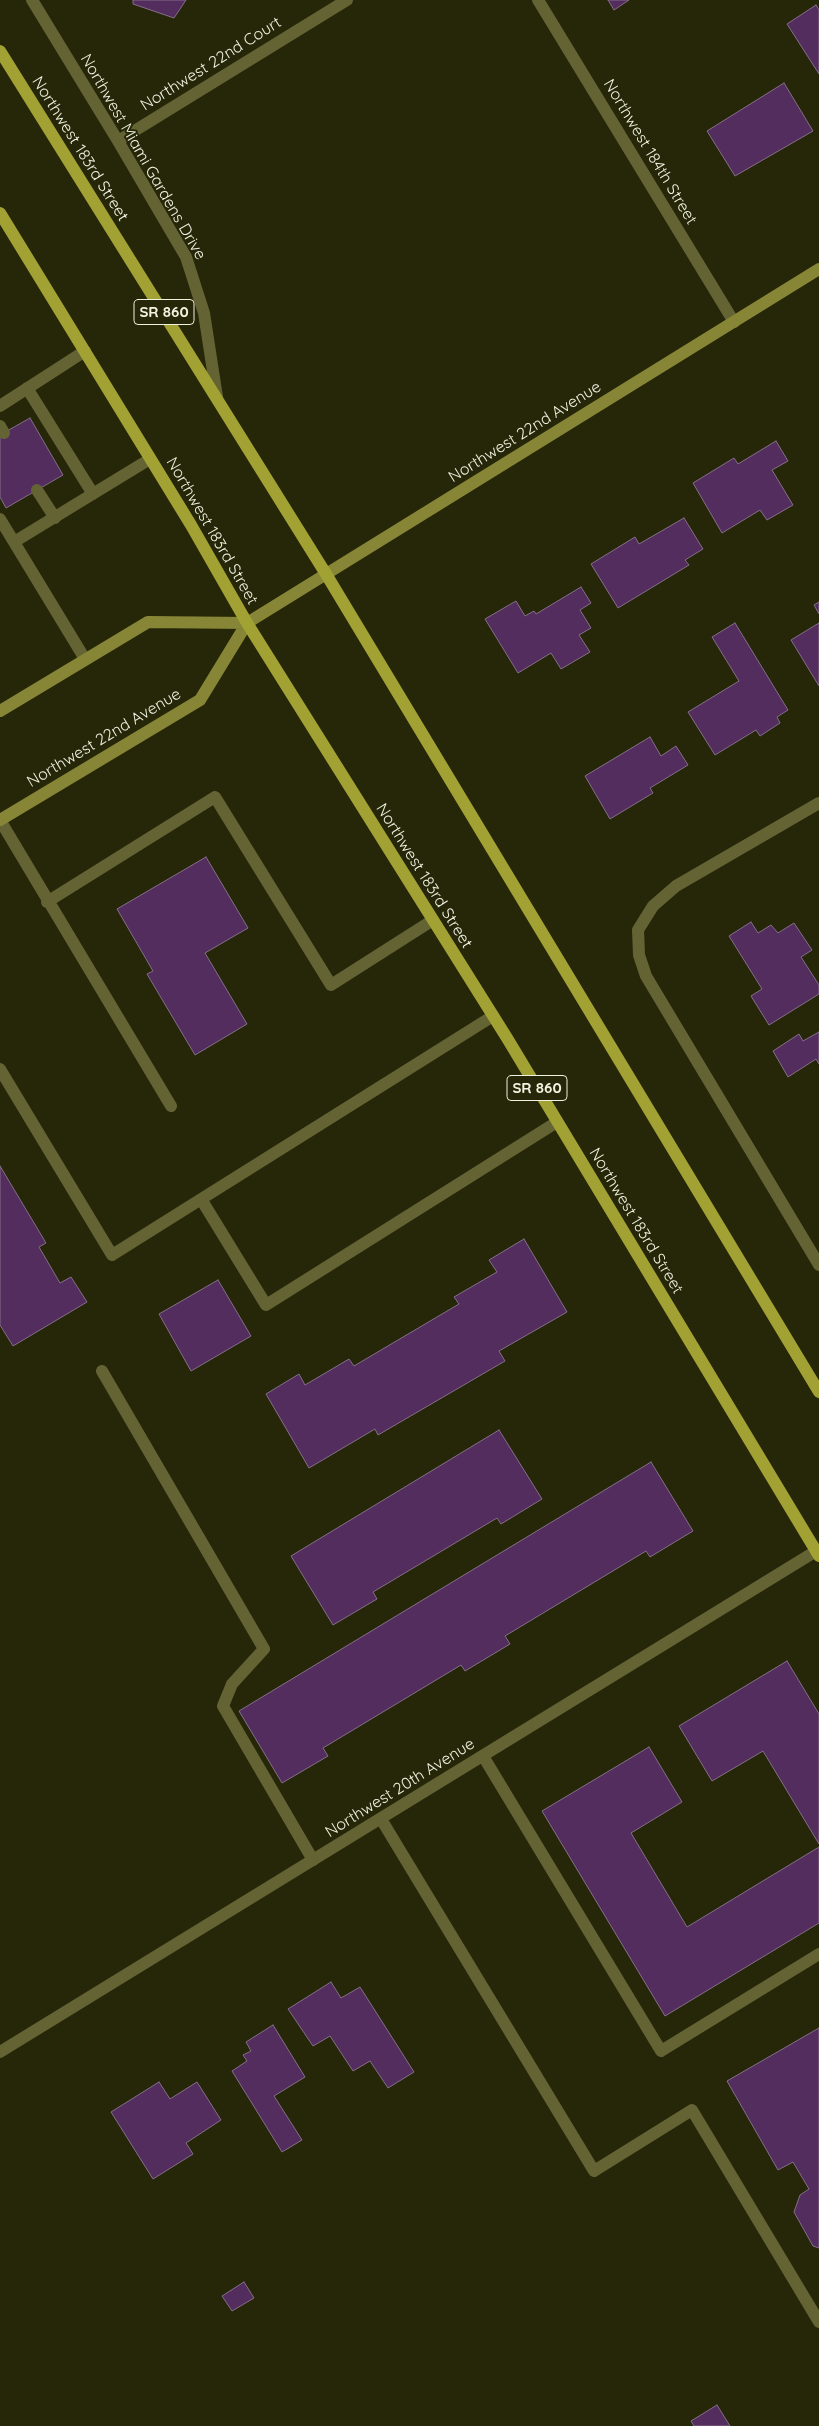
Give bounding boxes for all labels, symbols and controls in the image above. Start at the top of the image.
street label: Northwest 22nd Court [137,13,285,115]
street label: Northwest Miami Gardens Drive [76,51,210,263]
street label: Northwest 183rd Street [28,73,132,225]
street label: Northwest 184th Street [599,76,701,228]
road number: SR 860 [134,300,194,324]
street label: Northwest 22nd Avenue [445,377,605,487]
street label: Northwest 183rd Street [162,454,262,608]
street label: Northwest 22nd Avenue [24,684,184,792]
street label: Northwest 183rd Street [372,800,476,952]
road number: SR 860 [507,1076,567,1100]
street label: Northwest 183rd Street [585,1145,687,1297]
street label: Northwest 20th Avenue [322,1734,478,1842]

